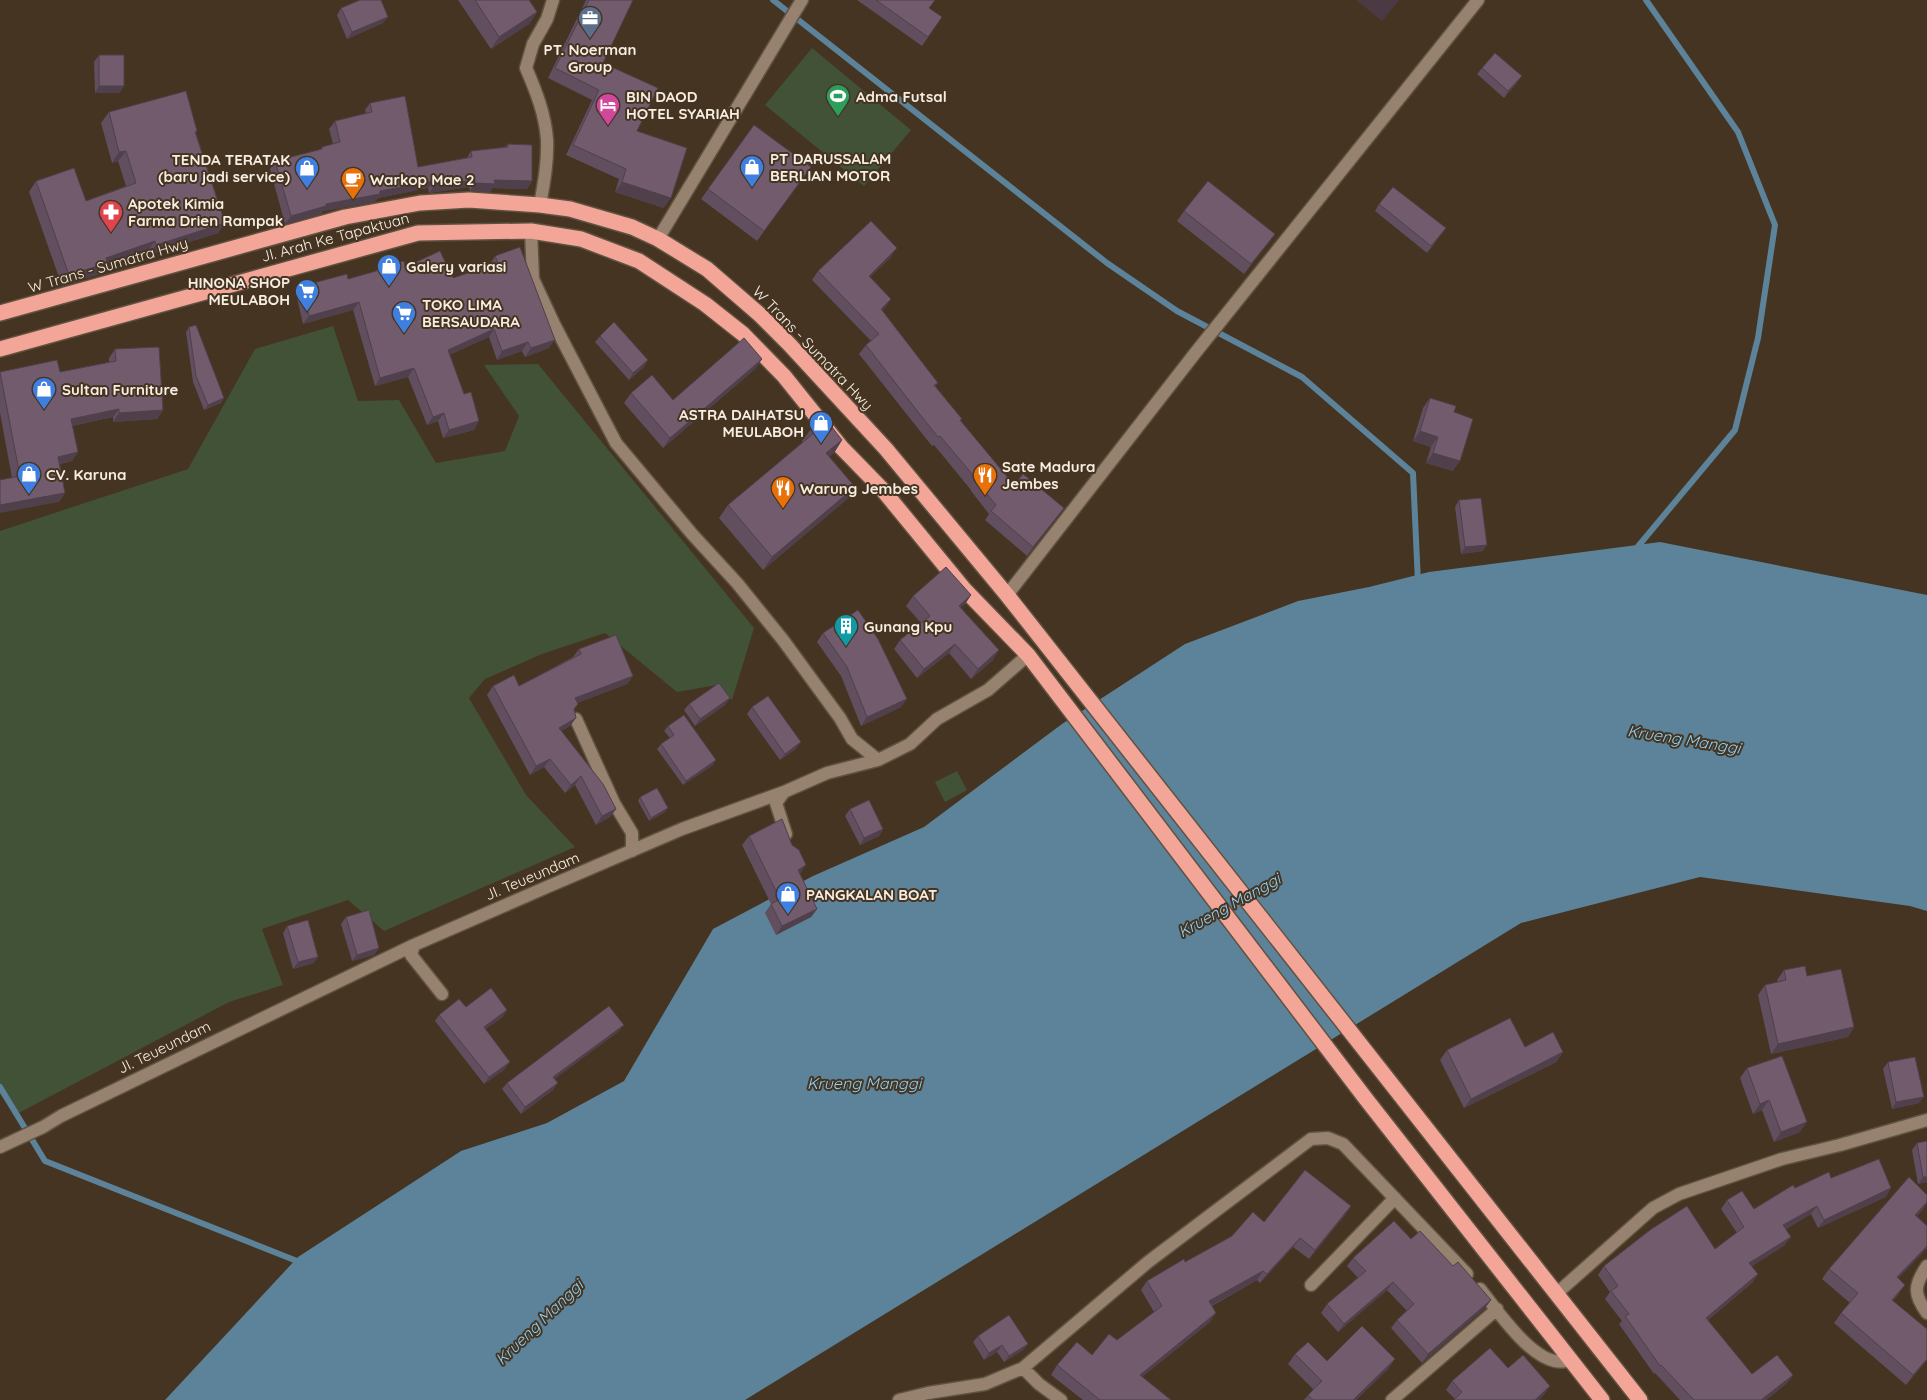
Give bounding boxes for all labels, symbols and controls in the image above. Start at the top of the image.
office icon: PT. Noerman Group [577,5,603,39]
place label: PT. Noerman Group [544,40,636,76]
sports icon: Adma Futsal [825,83,851,117]
place label: BIN DAOD HOTEL SYARIAH [626,87,740,123]
place label: Adma Futsal [856,87,947,106]
hotel icon: BIN DAOD HOTEL SYARIAH [595,92,621,126]
place label: PT DARUSSALAM BERLIAN MOTOR [770,149,891,185]
place label: TENDA TERATAK (baru jadi service) [158,150,290,186]
shop icon: PT DARUSSALAM BERLIAN MOTOR [739,154,765,188]
shop icon: TENDA TERATAK (baru jadi service) [294,155,320,189]
cafe icon: Warkop Mae 2 [340,166,366,200]
place label: Warkop Mae 2 [370,170,474,189]
place label: Apotek Kimia Farma Drien Rampak [128,194,283,230]
pharmacy icon: Apotek Kimia Farma Drien Rampak [98,199,124,233]
street label: JI. Arah Ke Tapaktuan [259,208,411,266]
street label: W Trans - Sumatra Hwy [26,233,190,297]
shop icon: Galery variasi [376,253,402,287]
place label: Galery variasi [406,257,506,276]
place label: HINONA SHOP MEULABOH [188,273,290,309]
supermarket icon: HINONA SHOP MEULABOH [294,278,320,312]
street label: W Trans - Sumatra Hwy [749,282,877,414]
place label: TOKO LIMA BERSAUDARA [422,295,520,331]
supermarket icon: TOKO LIMA BERSAUDARA [391,300,417,334]
shop icon: Sultan Furniture [31,376,57,410]
place label: Sultan Furniture [62,380,179,399]
place label: ASTRA DAIHATSU MEULABOH [679,405,804,441]
shop icon: ASTRA DAIHATSU MEULABOH [808,410,834,444]
place label: Sate Madura Jembes [1002,457,1095,493]
shop icon: CV. Karuna [16,461,42,495]
restaurant icon: Sate Madura Jembes [972,462,998,496]
place label: CV. Karuna [46,465,126,484]
restaurant icon: Warung Jembes [770,475,796,509]
place label: Warung Jembes [800,479,918,498]
building icon: Gunang Kpu [833,613,859,647]
place label: Gunang Kpu [864,617,952,636]
water label: Krueng Manggi [1626,720,1743,758]
street label: JI. Teueundam [482,848,582,904]
water label: Krueng Manggi [1174,868,1285,941]
shop icon: PANGKALAN BOAT [775,881,801,915]
place label: PANGKALAN BOAT [806,885,938,904]
street label: JI. Teueundam [114,1016,214,1078]
water label: Krueng Manggi [807,1073,923,1093]
water label: Krueng Manggi [491,1274,588,1369]

